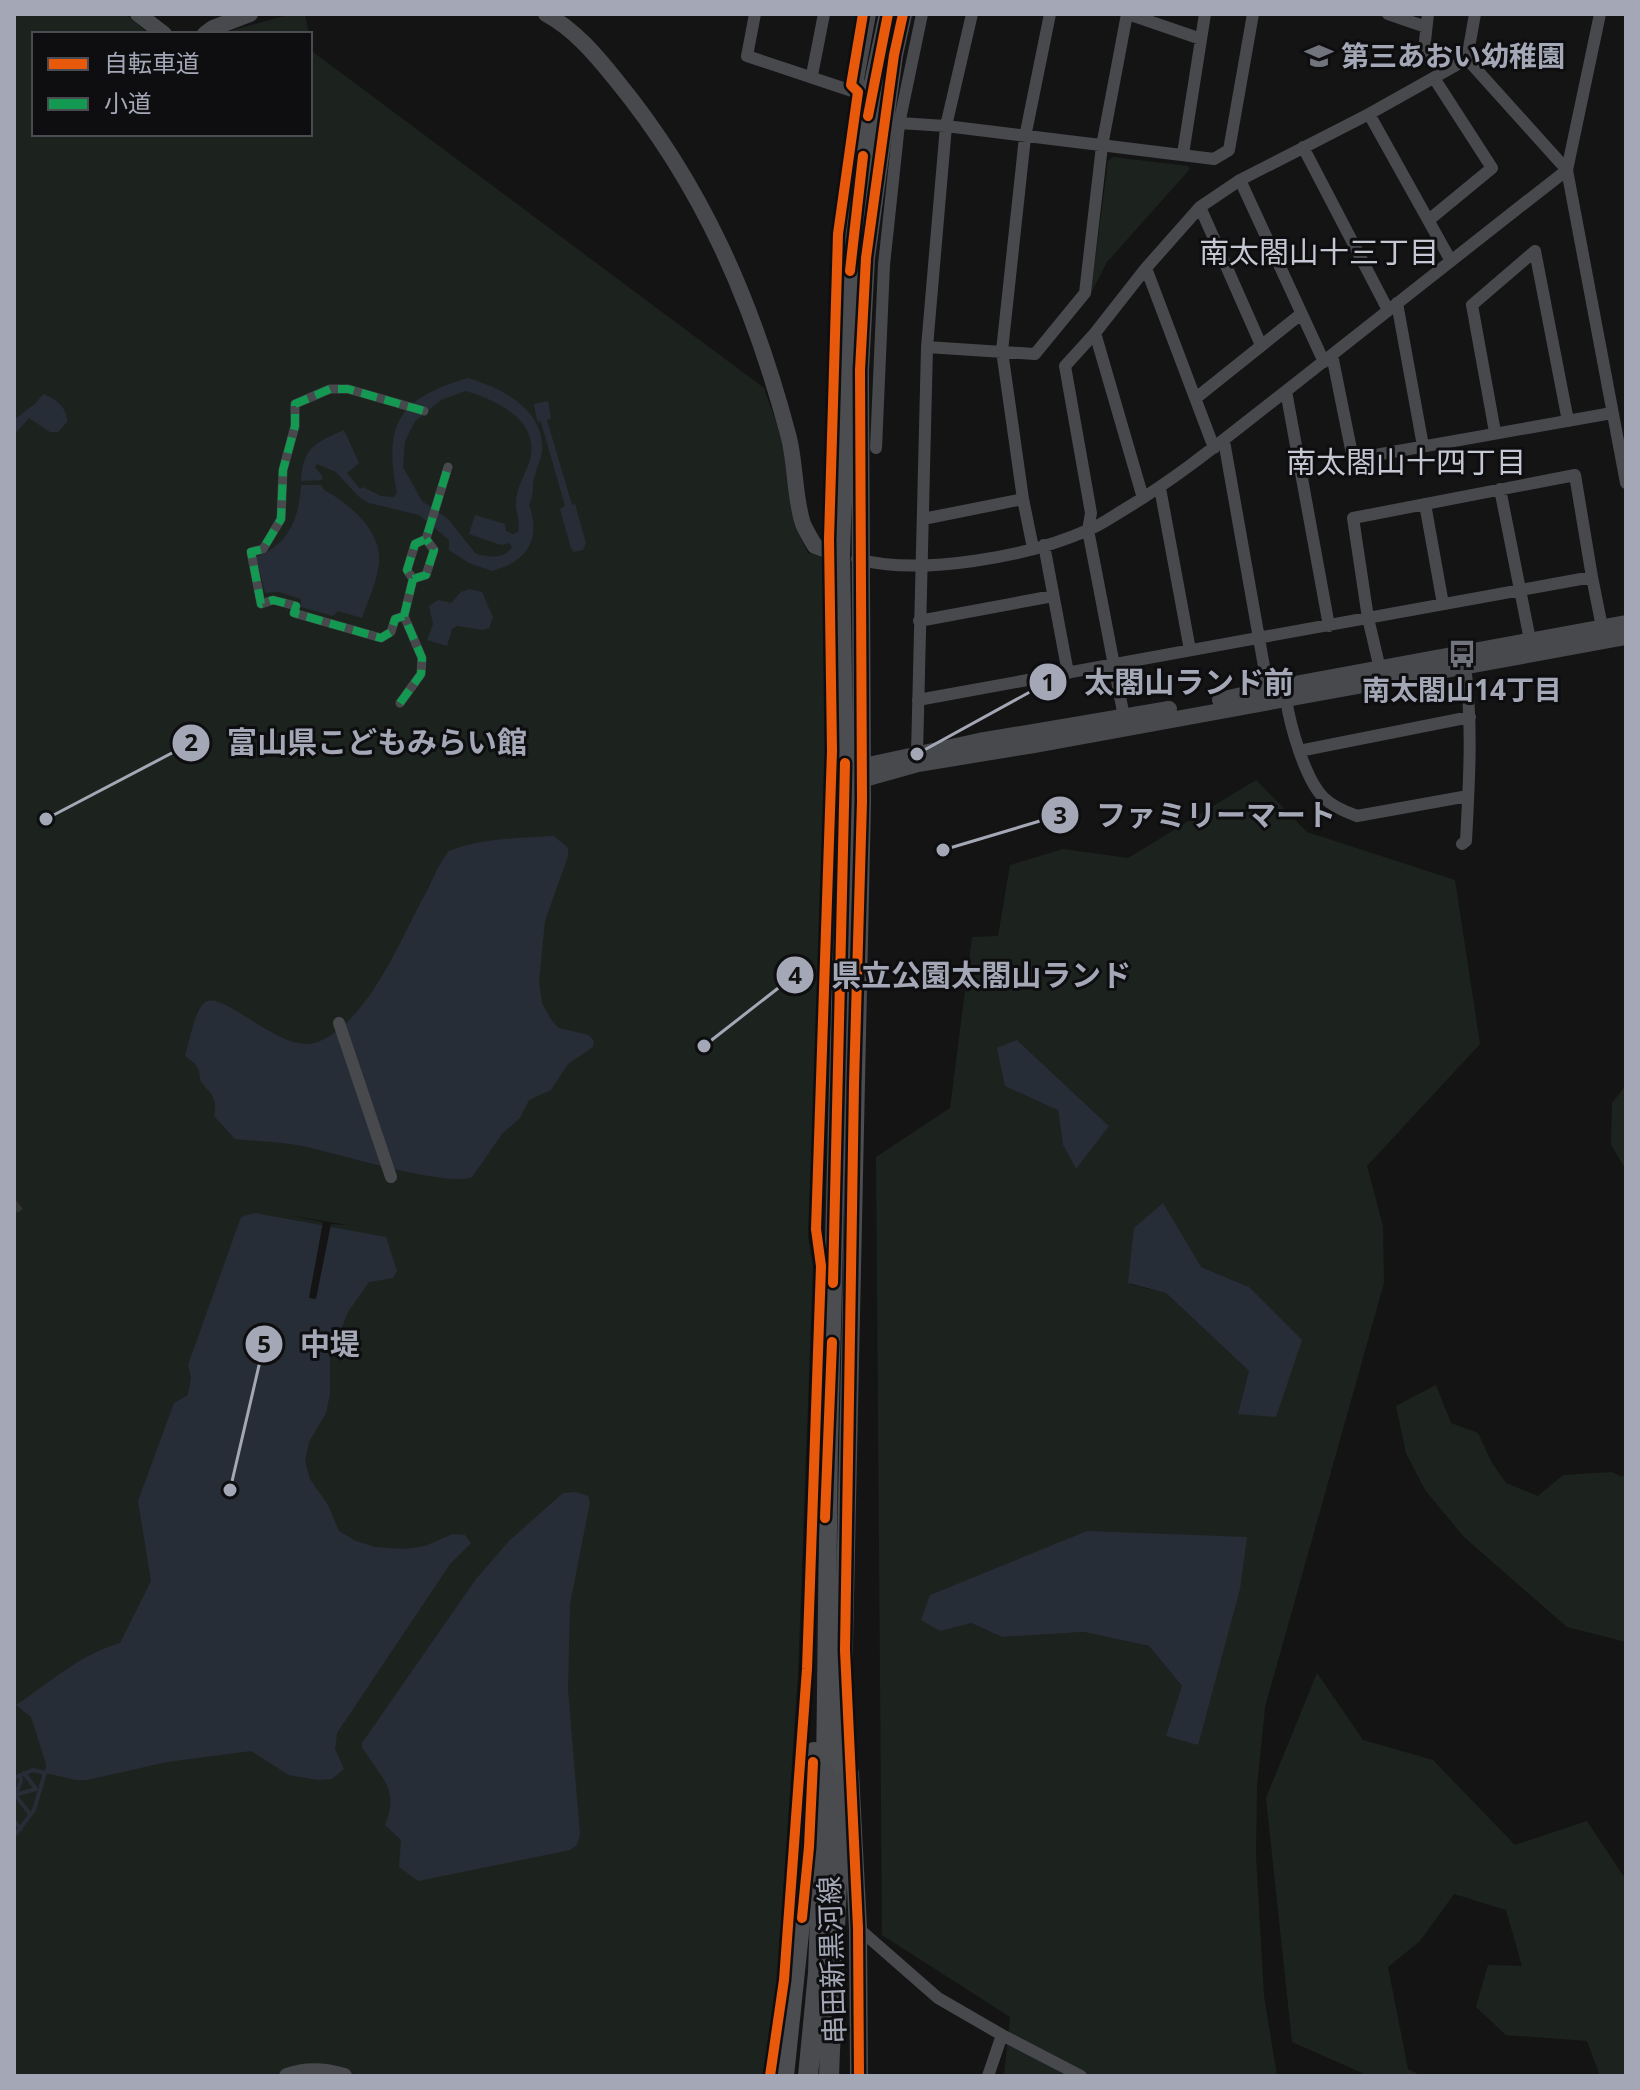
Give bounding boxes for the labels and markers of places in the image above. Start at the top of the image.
place label: 第三あおい幼稚園 [1341,36,1565,74]
school or university icon: 第三あおい幼稚園 [1304,41,1334,71]
bus stop icon: 南太閤山14丁目 [1447,639,1477,669]
callout: 太閤山ランド前 [1028,655,1310,709]
place label: 南太閤山14丁目 [1362,670,1562,708]
callout: 富山県こどもみらい館 [171,716,543,770]
callout: ファミリーマート [1040,788,1352,842]
callout: 県立公園太閤山ランド [775,948,1147,1002]
callout: 中堤 [244,1317,376,1371]

